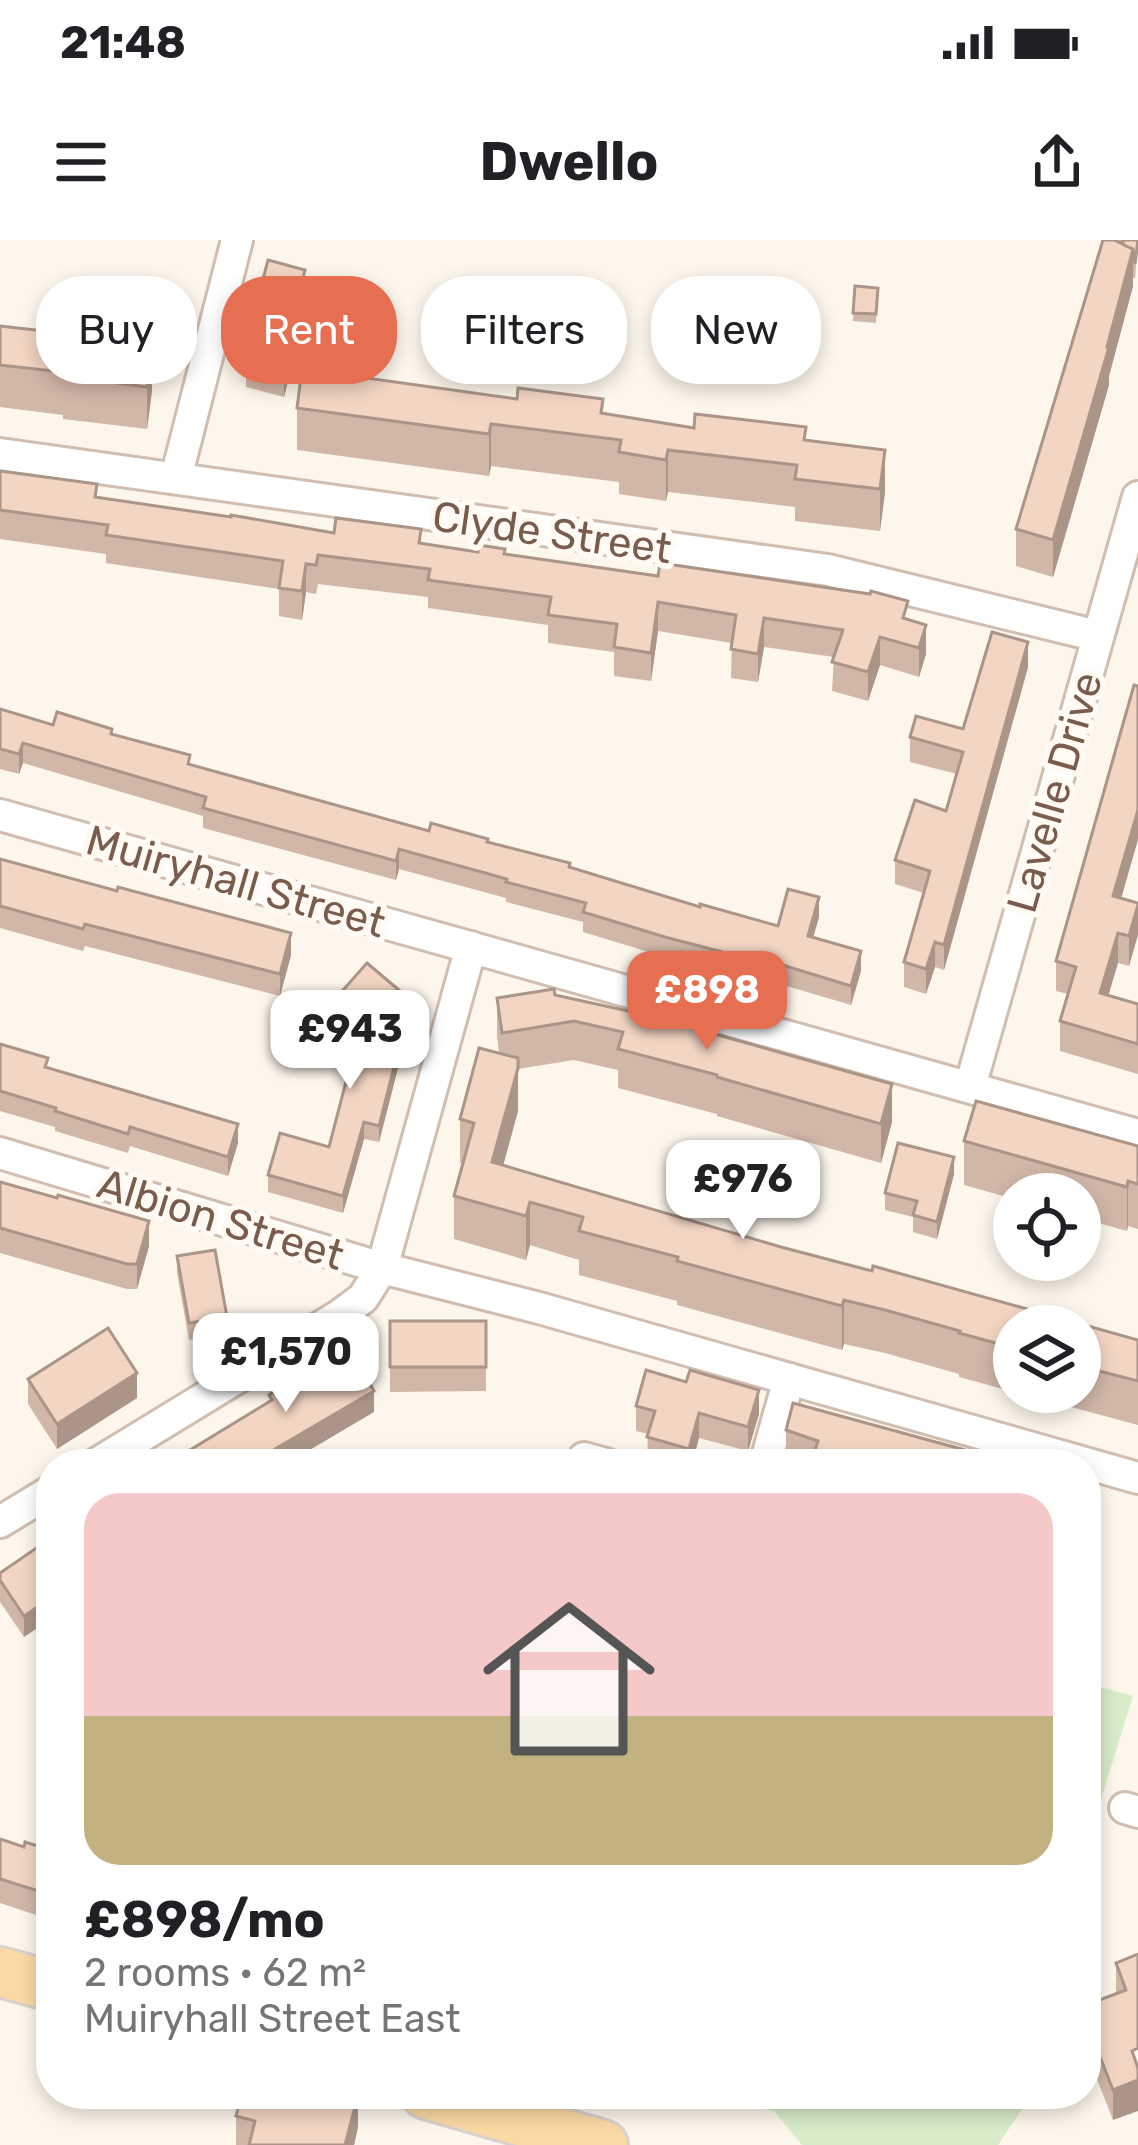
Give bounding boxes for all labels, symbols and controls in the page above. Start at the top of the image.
text: 21:48 [60,16,186,69]
icon: menu [48,129,114,195]
icon: share [1024,129,1090,195]
text: Dwello [479,130,659,194]
chip: Buy [36,276,197,384]
chip: Rent [221,276,397,384]
chip: Filters [421,276,627,384]
chip: New [651,276,821,384]
street label: Clyde Street [429,491,675,575]
street label: Lavelle Drive [997,666,1113,918]
street label: Muiryhall Street [80,815,391,949]
pin: £898 [636,951,778,1053]
text: £898 [654,967,760,1013]
pin: £943 [279,990,421,1092]
text: £943 [297,1006,403,1052]
pin: £976 [672,1140,814,1242]
text: £976 [693,1156,793,1202]
street label: Albion Street [92,1159,350,1281]
map controls [993,1173,1101,1413]
button: locate [993,1173,1101,1281]
button: layers [993,1305,1101,1413]
pin: £1,570 [188,1313,384,1415]
text: £1,570 [220,1329,352,1375]
icon: home [461,1571,677,1787]
text: £898/mo [84,1889,325,1950]
text: 2 rooms · 62 m² [84,1950,366,1996]
text: Muiryhall Street East [84,1996,461,2042]

